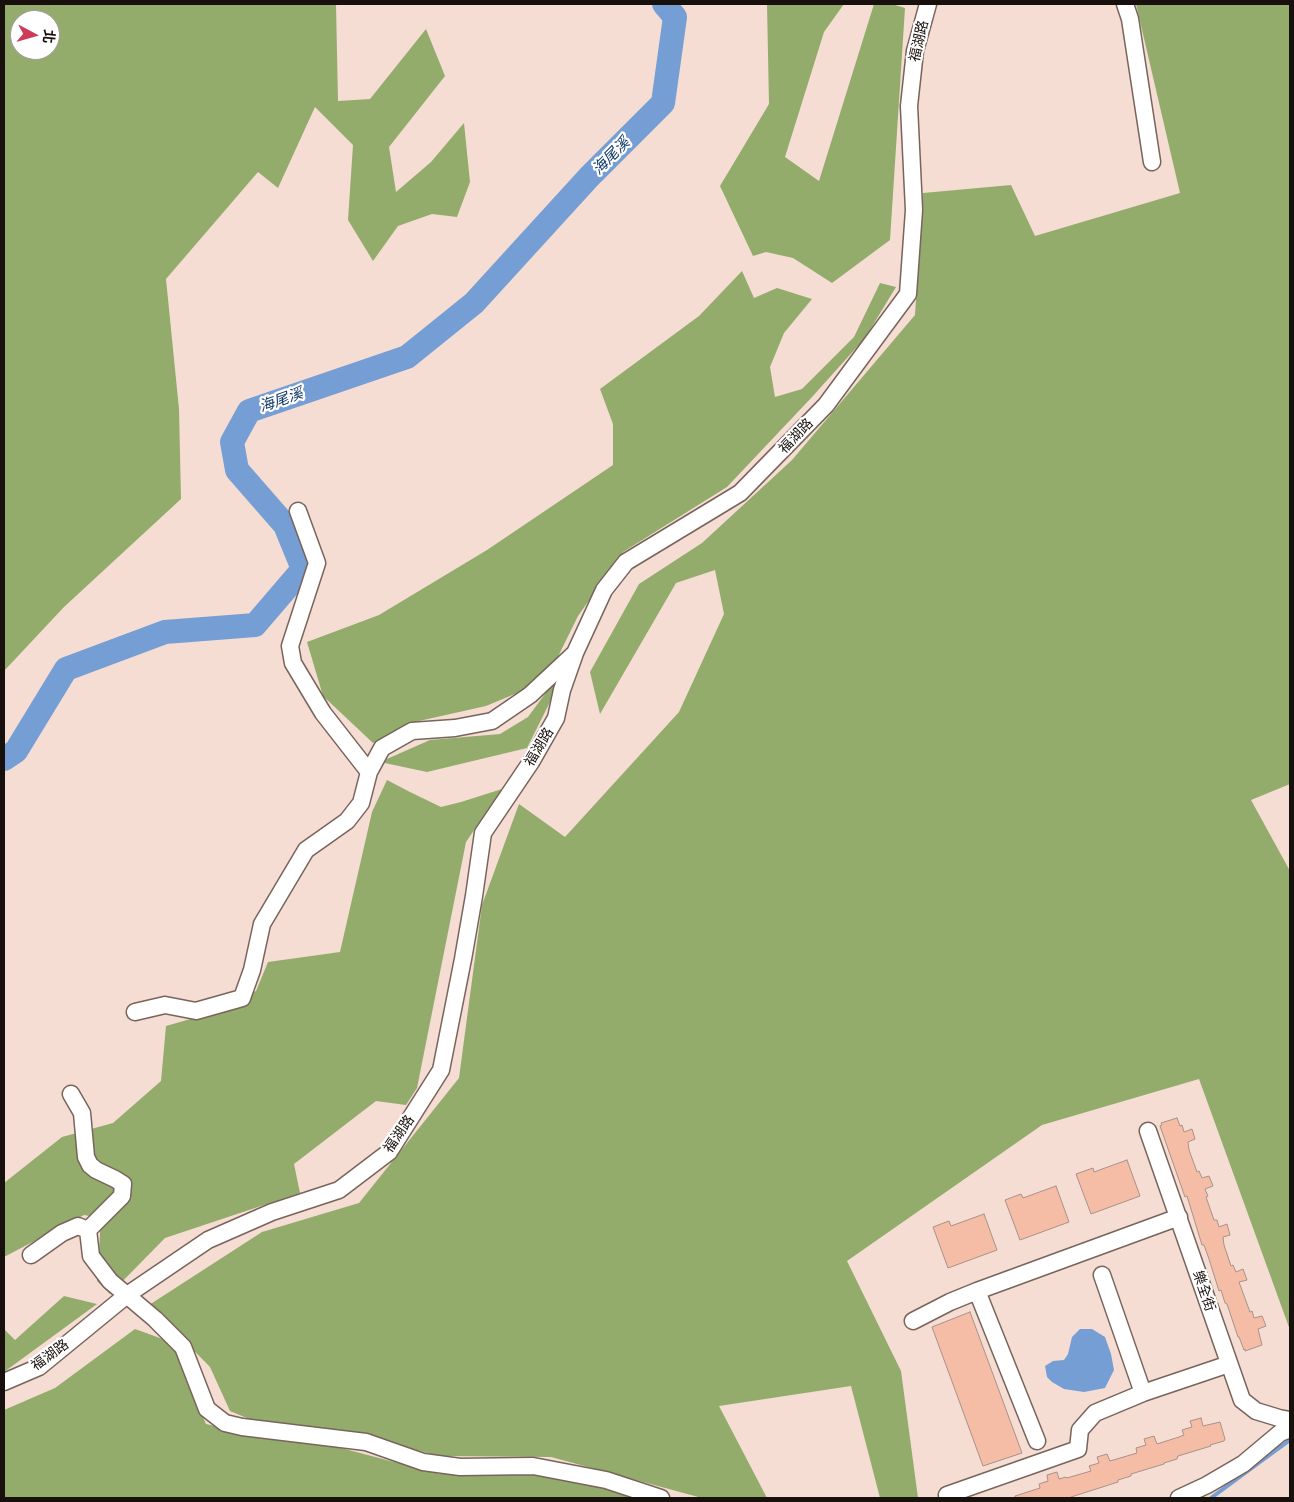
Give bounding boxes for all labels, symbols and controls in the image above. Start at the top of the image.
north arrow [10,10,60,60]
street label: 福湖路 [906,19,932,63]
text: 北 [40,29,58,44]
water label: 海尾溪 [589,134,633,178]
water label: 海尾溪 [257,384,305,416]
street label: 福湖路 [775,415,817,457]
street label: 福湖路 [521,725,557,769]
street label: 福湖路 [380,1112,418,1156]
street label: 樂全街 [1189,1268,1219,1314]
street label: 福湖路 [28,1336,72,1374]

